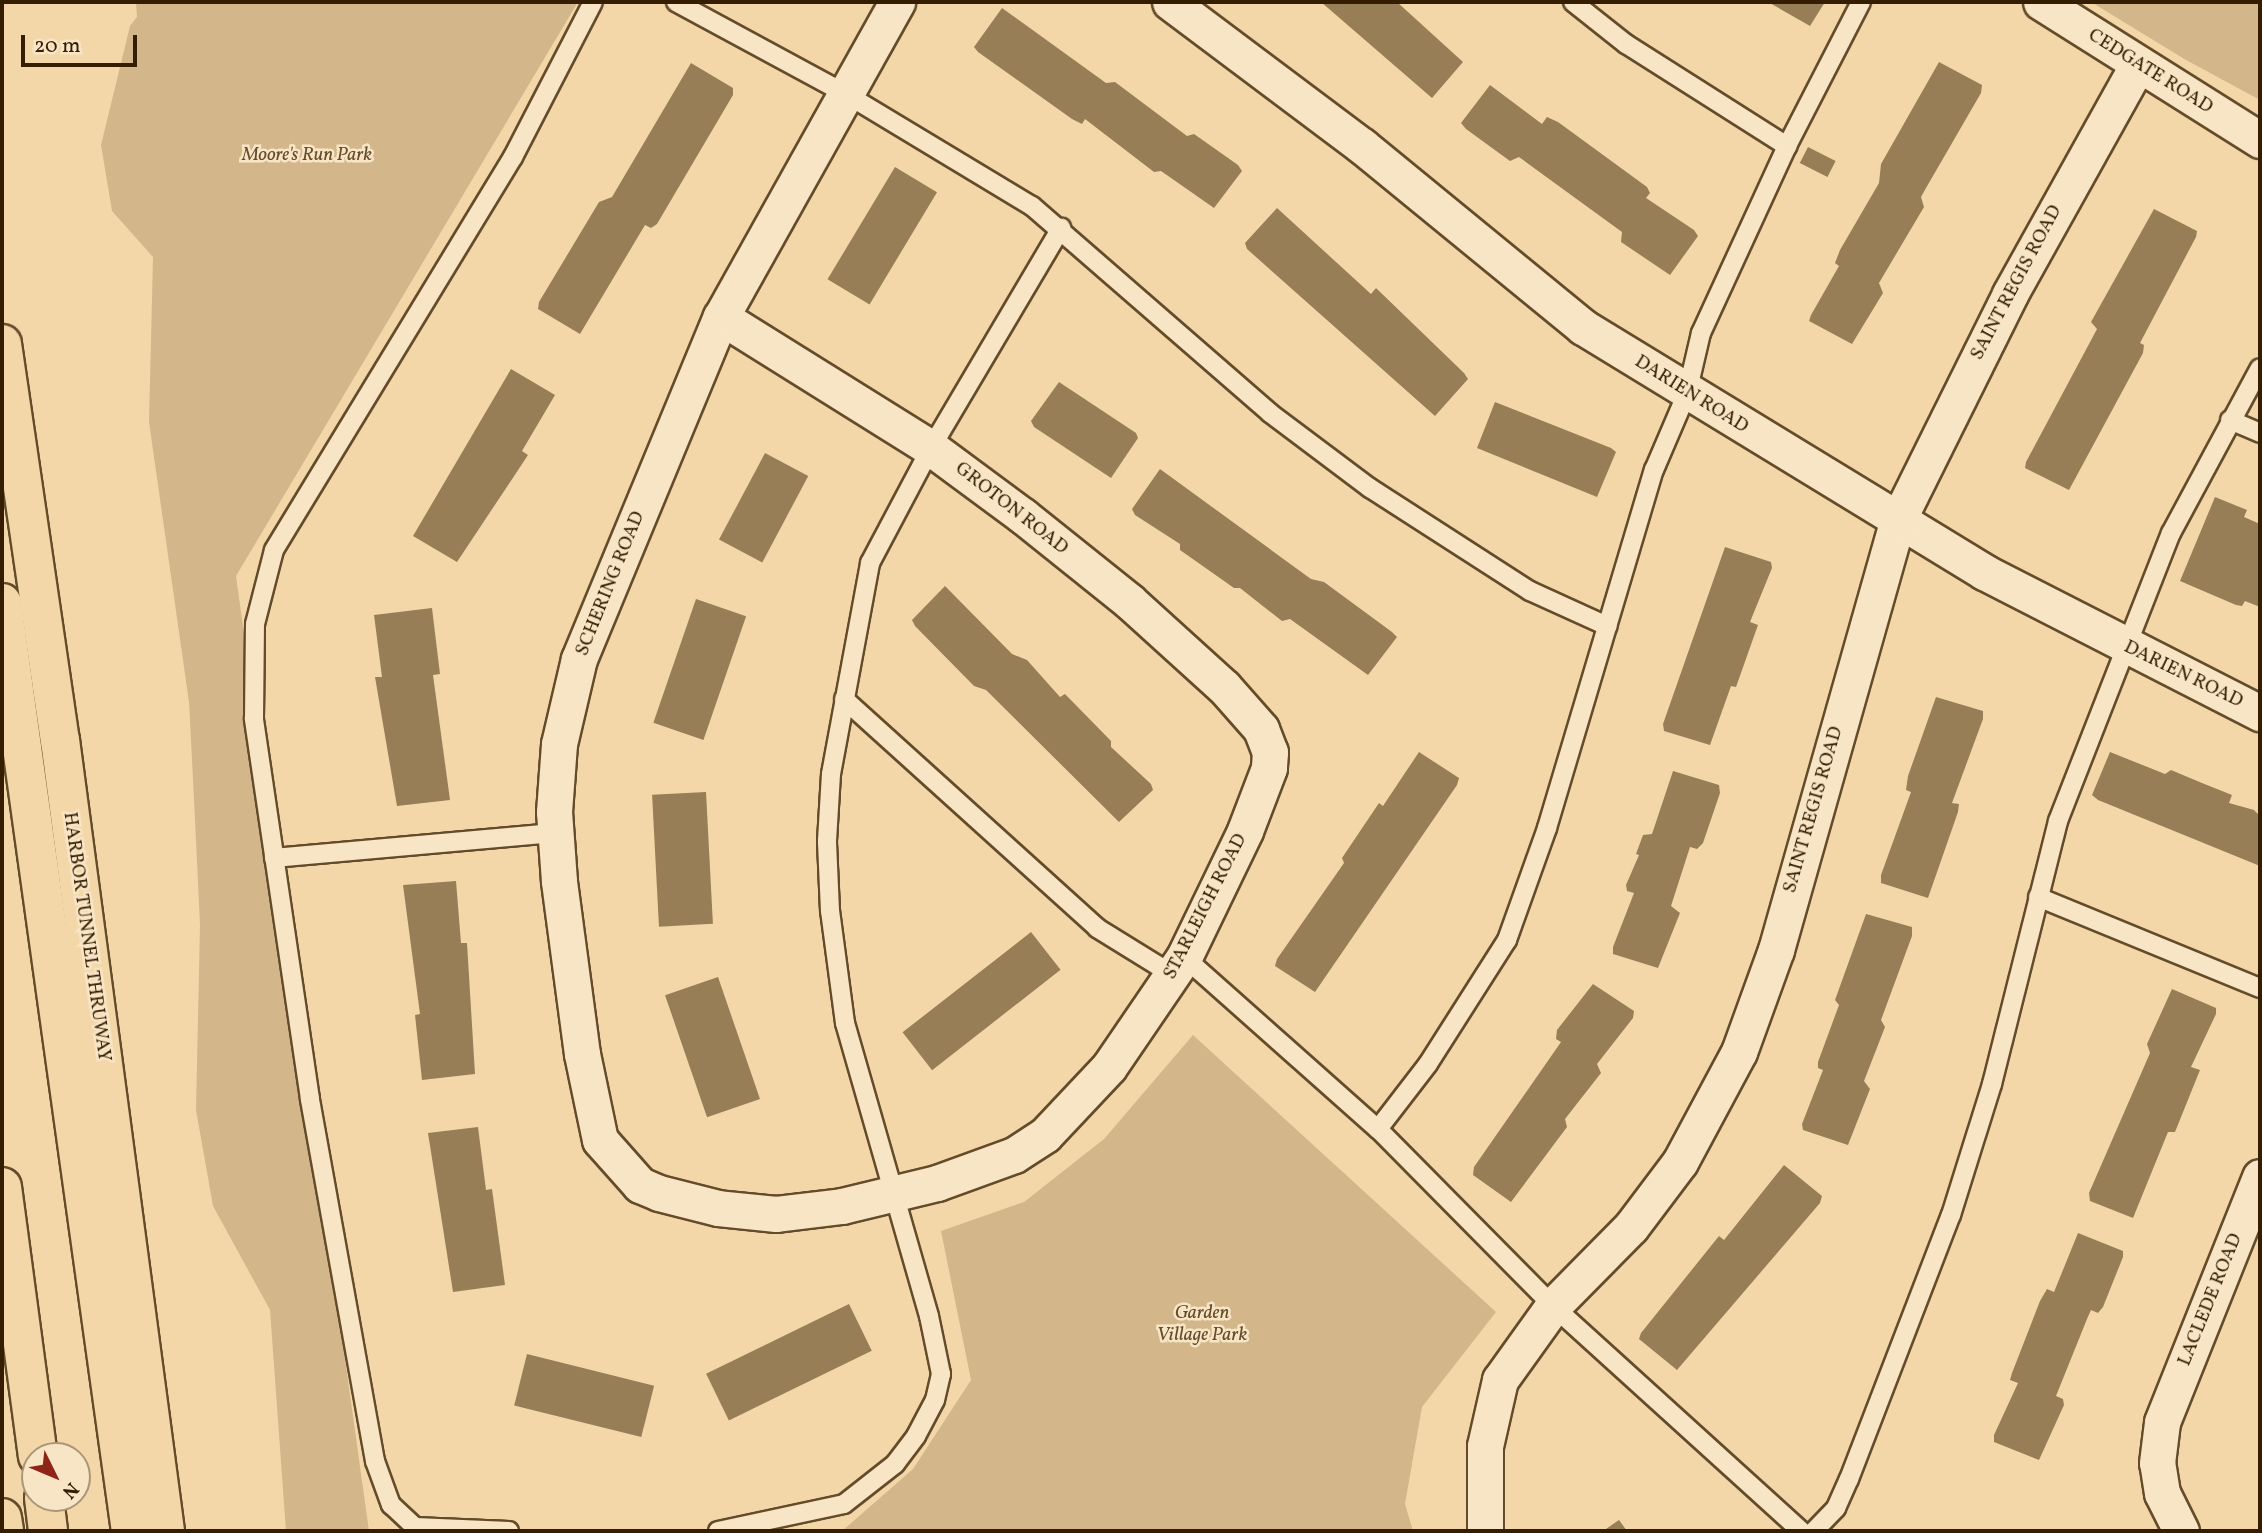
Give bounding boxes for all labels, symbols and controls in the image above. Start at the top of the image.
scale bar [24,21,140,65]
street label: CEDGATE ROAD [2083,25,2217,119]
text: 20 m [34,32,80,61]
park label: Moore's Run Park [242,145,372,167]
street label: SAINT REGIS ROAD [1966,201,2068,365]
street label: DARIEN ROAD [1630,351,1752,439]
street label: GROTON ROAD [950,458,1072,560]
street label: SCHERING ROAD [572,508,650,660]
street label: DARIEN ROAD [2120,636,2246,714]
street label: SAINT REGIS ROAD [1779,724,1849,896]
street label: HARBOR TUNNEL THRUWAY [57,810,115,1064]
street label: STARLEIGH ROAD [1159,830,1253,984]
street label: LACLEDE ROAD [2174,1230,2248,1370]
park label: Garden Village Park [1157,1303,1247,1347]
north arrow [21,1442,91,1512]
text: N [56,1476,84,1504]

